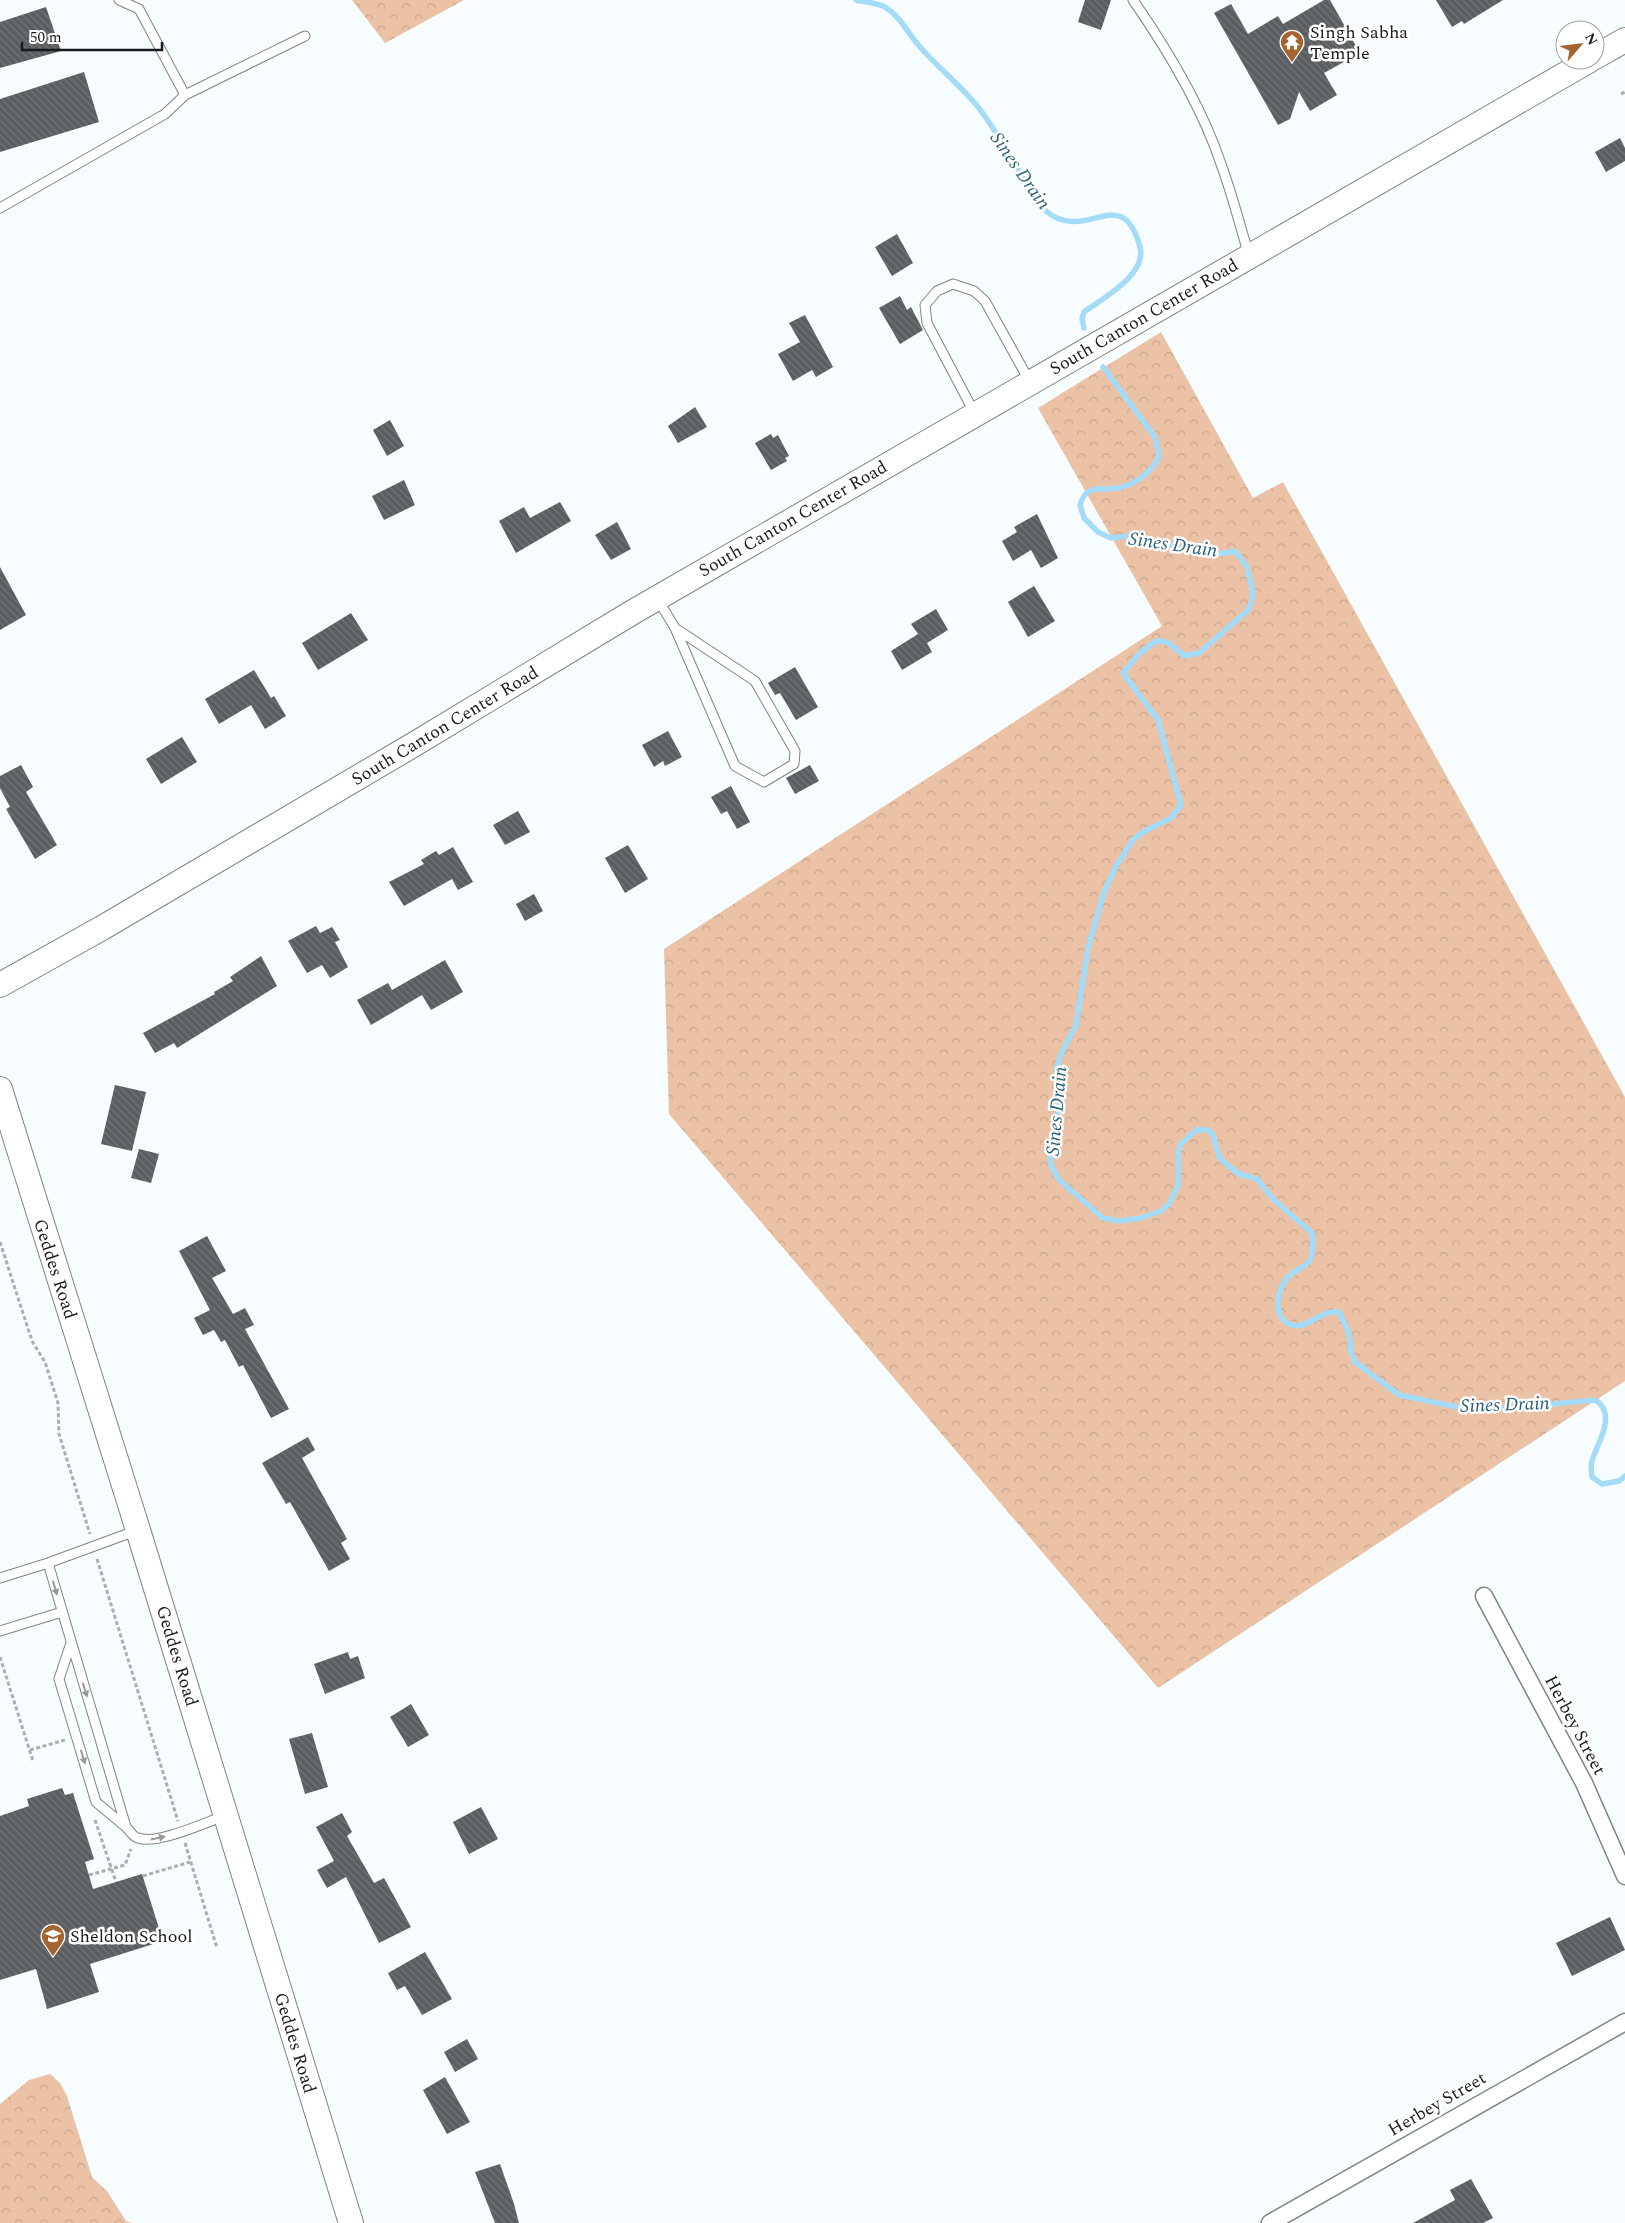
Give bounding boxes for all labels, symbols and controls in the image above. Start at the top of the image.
place label: Singh Sabha Temple [1310,19,1408,67]
scale bar [22,20,162,52]
north arrow [1555,20,1605,70]
text: 50 m [30,26,62,49]
temple icon: Singh Sabha Temple [1279,29,1305,63]
text: N [1579,29,1603,49]
water label: Sines Drain [982,126,1058,216]
street label: South Canton Center Road [1045,252,1243,382]
street label: South Canton Center Road [694,454,892,584]
water label: Sines Drain [1127,524,1219,566]
street label: South Canton Center Road [346,659,544,793]
water label: Sines Drain [1039,1065,1075,1157]
street label: Geddes Road [26,1215,84,1323]
water label: Sines Drain [1460,1389,1550,1421]
one-way arrow [51,1580,59,1595]
street label: Geddes Road [149,1602,205,1710]
street label: Herbey Street [1537,1670,1613,1780]
one-way arrow [82,1682,90,1697]
one-way arrow [79,1749,87,1764]
one-way arrow [150,1834,165,1842]
school or university icon: Sheldon School [40,1923,66,1957]
place label: Sheldon School [70,1923,193,1950]
street label: Geddes Road [267,1989,323,2097]
street label: Herbey Street [1383,2065,1491,2143]

